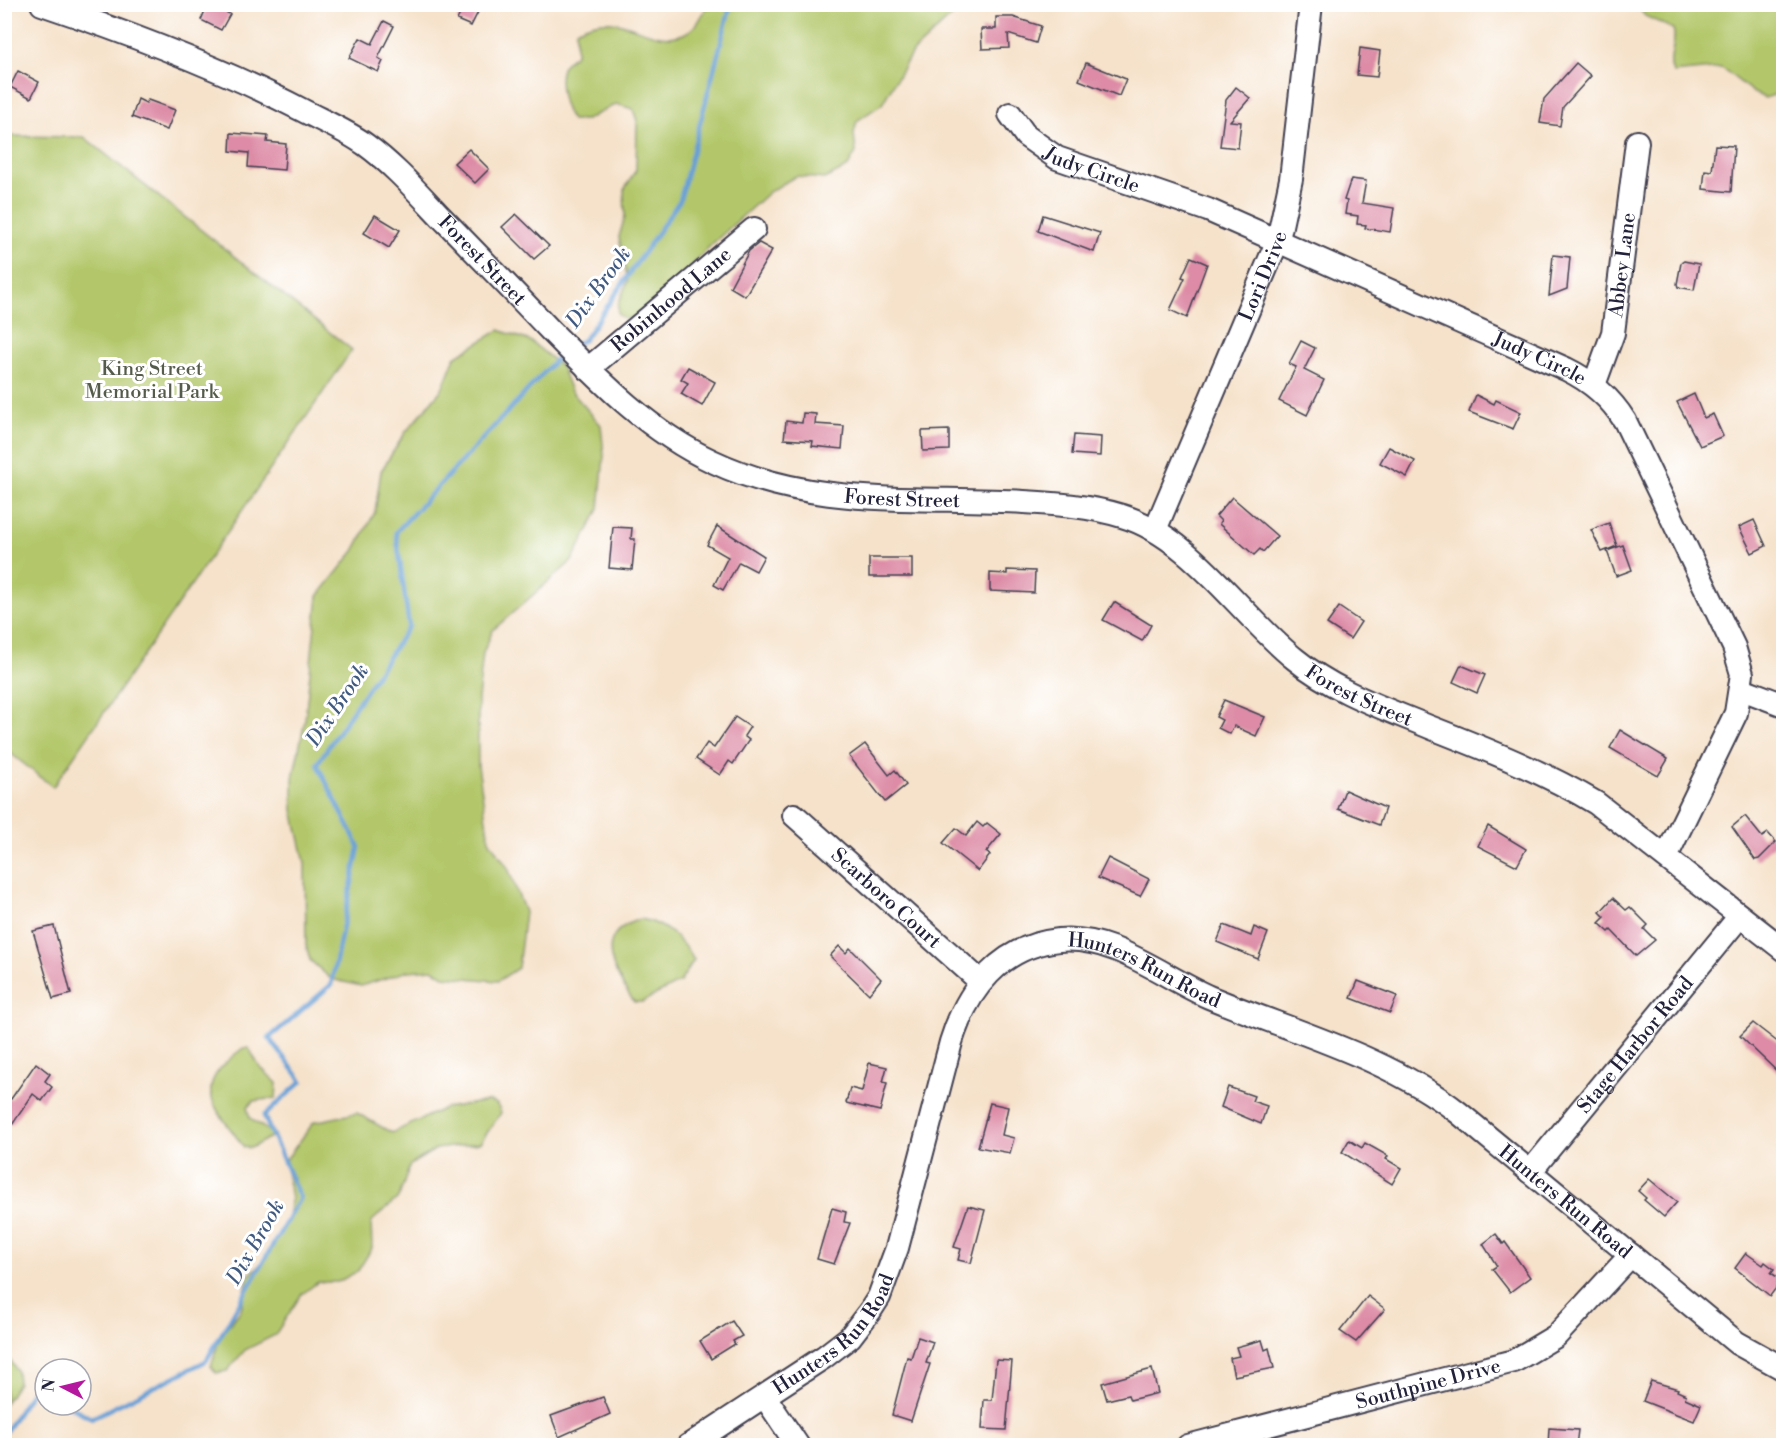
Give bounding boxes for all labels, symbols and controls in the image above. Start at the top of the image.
street label: Judy Circle [1037,141,1143,200]
street label: Forest Street [432,211,531,311]
street label: Abbey Lane [1604,211,1642,320]
street label: Lori Drive [1234,229,1293,325]
water label: Dix Brook [560,242,637,334]
street label: Robinhood Lane [606,243,737,358]
street label: Judy Circle [1487,327,1591,391]
park label: King Street Memorial Park [85,357,221,405]
street label: Forest Street [843,485,960,514]
water label: Dix Brook [300,659,375,753]
street label: Forest Street [1300,660,1416,733]
street label: Scarboro Court [825,843,946,954]
street label: Hunters Run Road [1067,928,1225,1015]
street label: Stage Harbor Road [1572,971,1700,1119]
street label: Hunters Run Road [1493,1140,1637,1265]
water label: Dix Brook [221,1195,291,1291]
street label: Hunters Run Road [768,1270,901,1401]
street label: Southpine Drive [1353,1354,1503,1416]
north arrow [33,1357,93,1417]
text: N [38,1377,60,1393]

